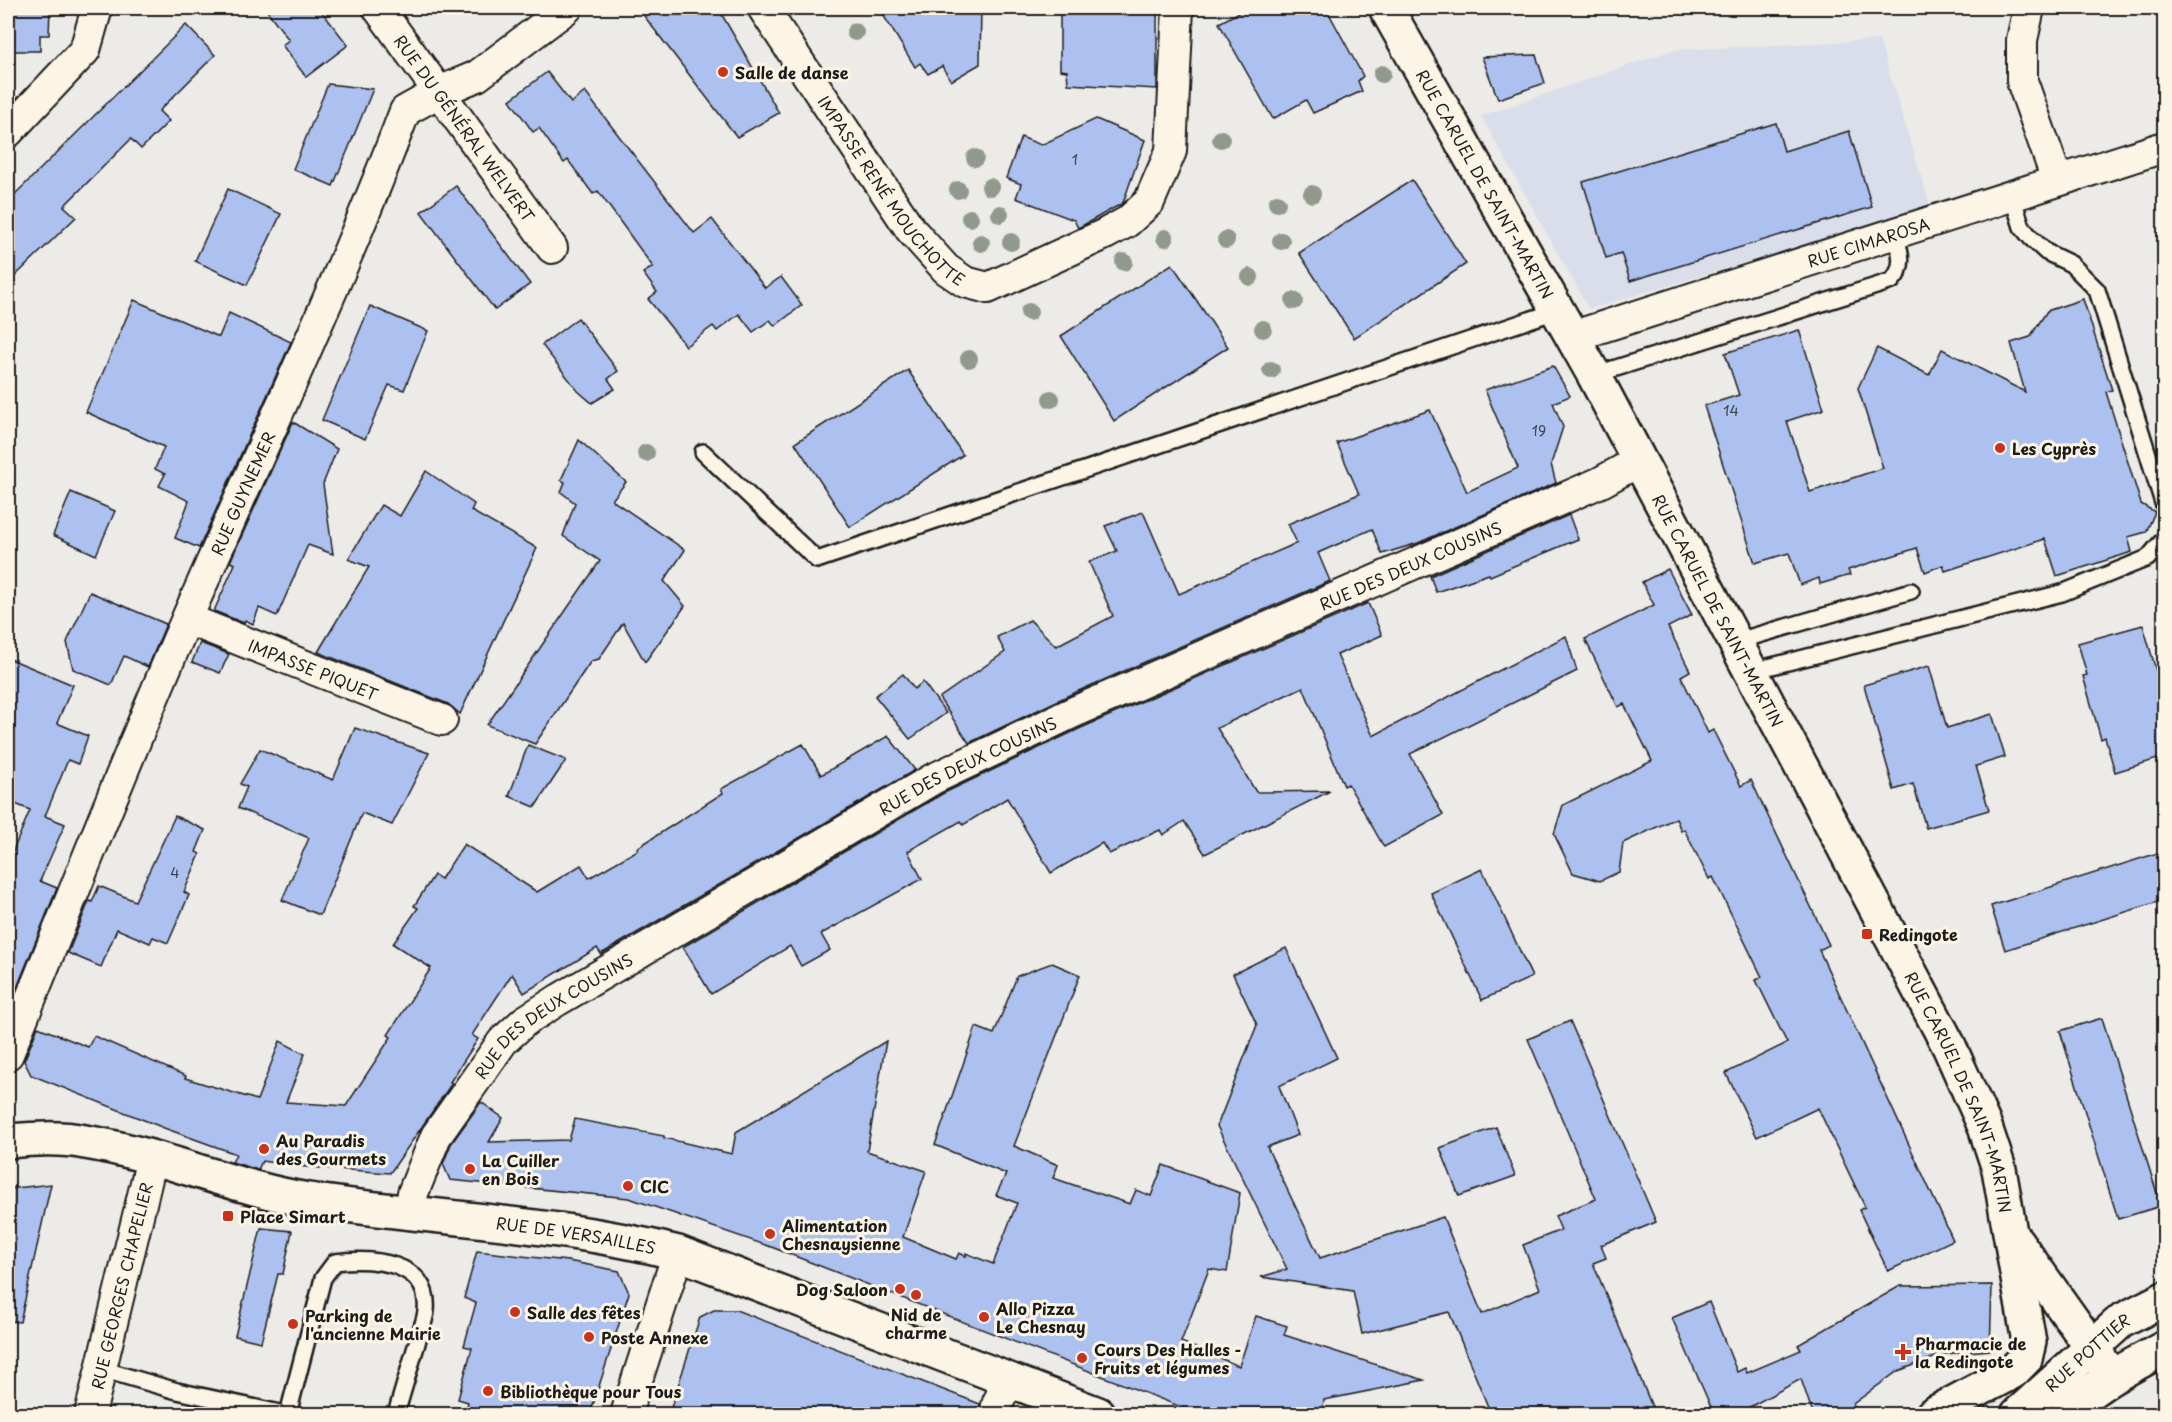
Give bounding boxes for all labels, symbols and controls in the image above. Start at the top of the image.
street label: RUE DU GÉNÉRAL WELVERT [389,29,541,227]
place label: Salle de danse [735,60,849,84]
marker: Salle de danse [716,65,730,79]
street label: RUE CARUEL DE SAINT-MARTIN [1411,65,1560,303]
street label: IMPASSE RENÉ MOUCHOTTE [813,91,970,291]
house number: 1 [1072,149,1078,170]
street label: RUE CIMAROSA [1804,211,1933,273]
house number: 14 [1723,400,1739,421]
house number: 19 [1532,420,1546,441]
street label: RUE GUYNEMER [204,427,281,559]
place label: Les Cyprès [2012,436,2096,460]
marker: Les Cyprès [1993,441,2007,455]
street label: RUE CARUEL DE SAINT-MARTIN [1647,490,1790,731]
street label: RUE DES DEUX COUSINS [1315,515,1505,616]
street label: IMPASSE PIQUET [245,633,382,706]
street label: RUE DES DEUX COUSINS [874,710,1060,821]
house number: 4 [170,862,180,883]
place label: Redingote [1879,922,1958,946]
marker: Redingote [1860,927,1874,941]
street label: RUE DES DEUX COUSINS [468,947,637,1083]
street label: RUE CARUEL DE SAINT-MARTIN [1900,967,2018,1215]
place label: Au Paradis des Gourmets [275,1128,386,1170]
marker: Au Paradis des Gourmets [257,1142,271,1156]
place label: La Cuiller en Bois [482,1148,560,1190]
marker: La Cuiller en Bois [463,1162,477,1176]
place label: CIC [640,1174,669,1198]
marker: CIC [621,1179,635,1193]
street label: RUE GEORGES CHAPELIER [84,1180,158,1392]
place label: Place Simart [240,1204,346,1228]
marker: Place Simart [221,1209,235,1223]
street label: RUE DE VERSAILLES [495,1210,658,1259]
place label: Alimentation Chesnaysienne [781,1213,901,1255]
marker: Alimentation Chesnaysienne [763,1227,777,1241]
place label: Dog Saloon [796,1277,888,1301]
marker: Dog Saloon [893,1282,907,1296]
marker: Nid de charme [909,1288,923,1302]
place label: Allo Pizza Le Chesnay [995,1296,1086,1338]
place label: Salle des fêtes [527,1300,641,1324]
place label: Nid de charme [885,1302,947,1344]
place label: Parking de l'ancienne Mairie [305,1303,441,1345]
marker: Salle des fêtes [508,1305,522,1319]
street label: RUE POTTIER [2039,1307,2134,1397]
marker: Allo Pizza Le Chesnay [977,1310,991,1324]
marker: Parking de l'ancienne Mairie [286,1317,300,1331]
place label: Poste Annexe [601,1325,709,1349]
marker: Poste Annexe [582,1330,596,1344]
place label: Pharmacie de la Redingote [1915,1331,2027,1373]
place label: Cours Des Halles - Fruits et légumes [1094,1337,1242,1379]
marker: Pharmacie de la Redingote [1896,1345,1910,1359]
marker: Cours Des Halles - Fruits et légumes [1075,1351,1089,1365]
place label: Bibliothèque pour Tous [500,1379,682,1403]
marker: Bibliothèque pour Tous [481,1384,495,1398]

